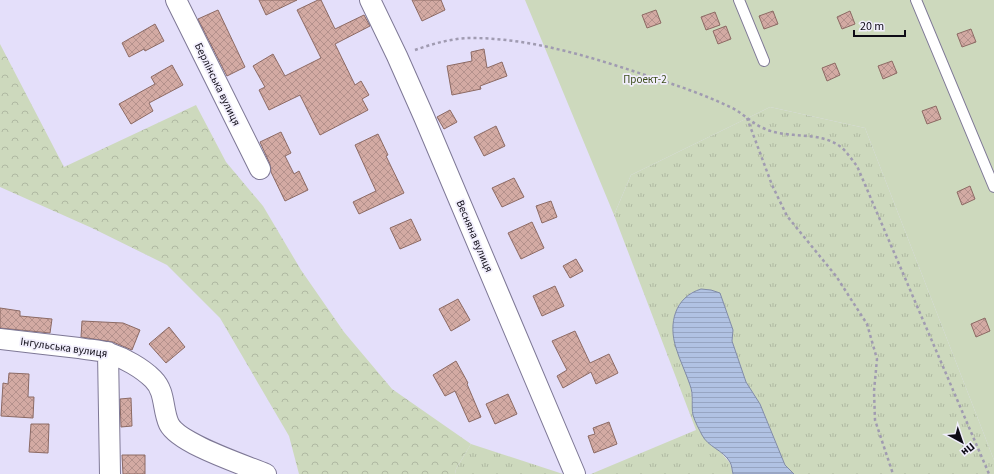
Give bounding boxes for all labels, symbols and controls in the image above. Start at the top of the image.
scale bar [854,12,905,38]
text: 20 m [860,18,884,35]
street label: Берлінська вулиця [191,40,244,128]
park label: Проект-2 [623,72,667,87]
street label: Весняна вулиця [453,198,497,275]
street label: Інгульська вулиця [19,334,108,361]
north arrow [942,422,982,462]
text: Пн [958,439,978,459]

